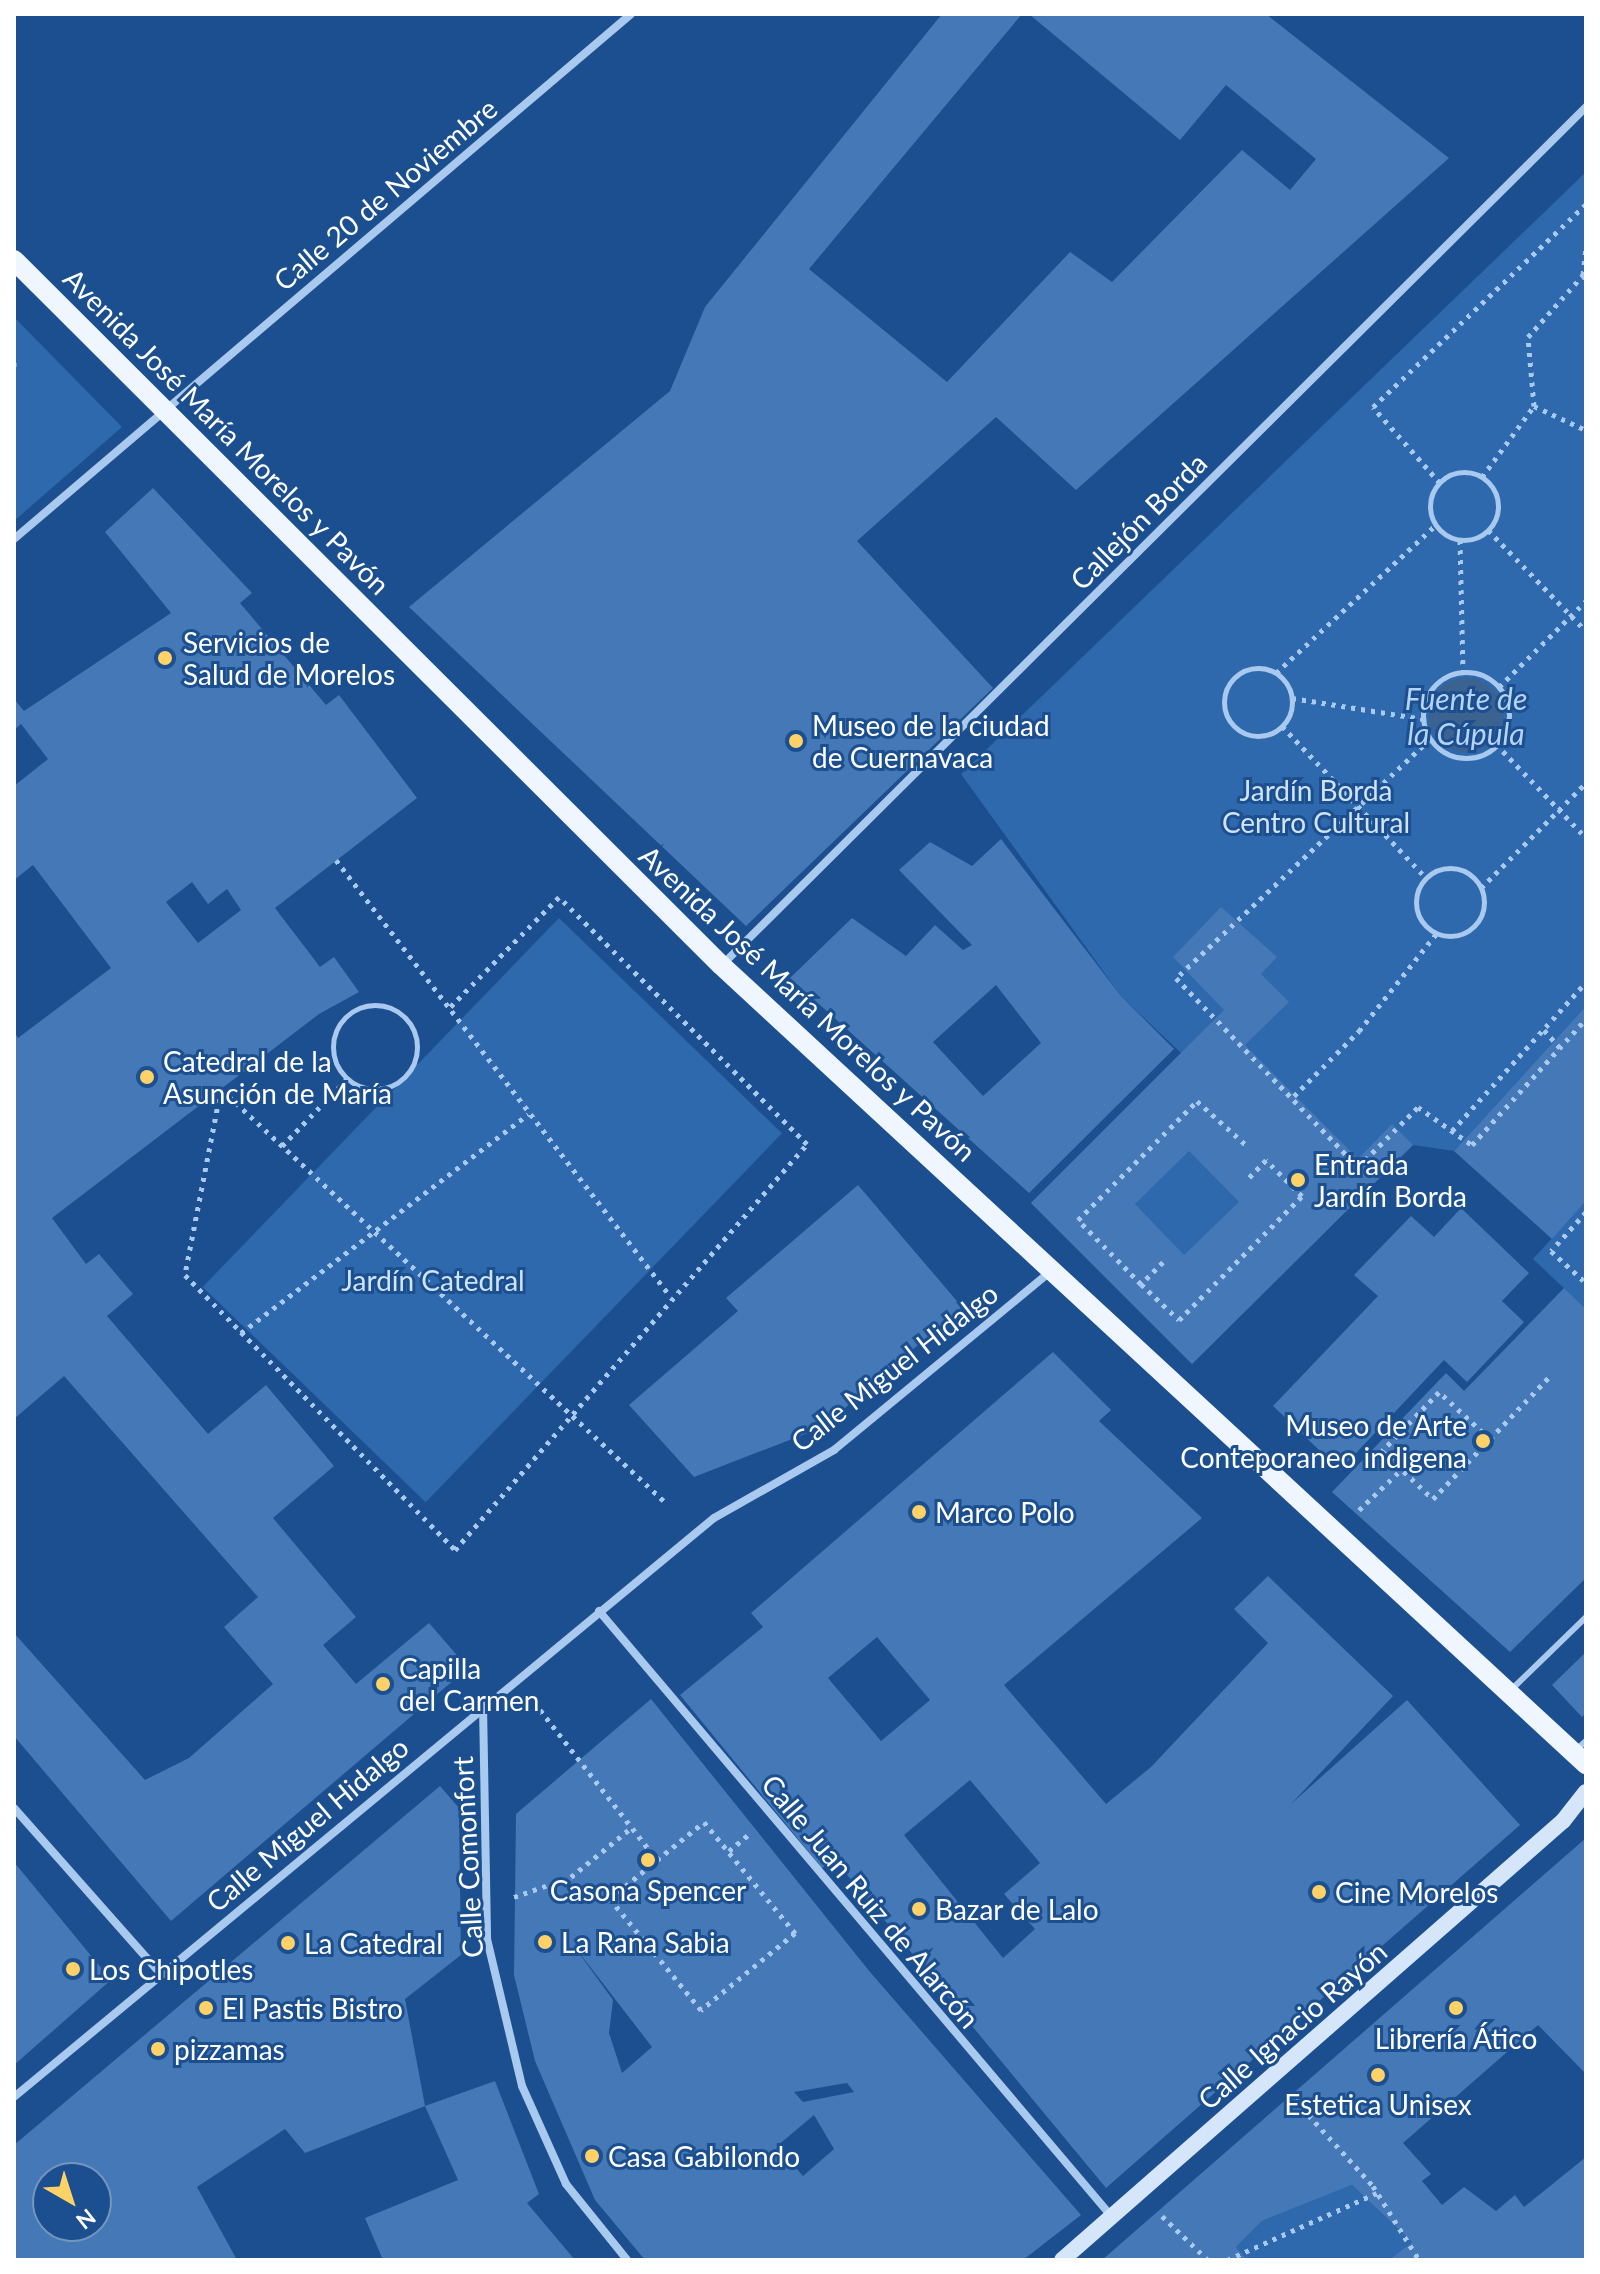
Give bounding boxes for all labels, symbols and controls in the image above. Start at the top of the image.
street label: Calle 20 de Noviembre [267,91,503,297]
street label: Avenida José María Morelos y Pavón [56,260,398,602]
street label: Callejón Borda [1063,446,1213,596]
place label: Servicios de Salud de Morelos [183,625,395,691]
marker: Servicios de Salud de Morelos [154,647,176,669]
water label: Fuente de la Cúpula [1405,680,1527,750]
place label: Museo de la ciudad de Cuernavaca [812,708,1050,774]
marker: Museo de la ciudad de Cuernavaca [787,732,805,750]
park label: Jardín Borda Centro Cultural [1222,773,1410,839]
street label: Avenida José María Morelos y Pavón [632,837,984,1169]
place label: Catedral de la Asunción de María [163,1044,392,1110]
marker: Catedral de la Asunción de María [138,1068,156,1086]
place label: Entrada Jardín Borda [1314,1147,1467,1213]
marker: Entrada Jardín Borda [1289,1171,1307,1189]
park label: Jardín Catedral [341,1263,525,1297]
street label: Calle Miguel Hidalgo [784,1276,1004,1458]
place label: Museo de Arte Conteporaneo indigena [1180,1408,1467,1474]
marker: Museo de Arte Conteporaneo indigena [1474,1432,1492,1450]
place label: Marco Polo [935,1495,1075,1529]
marker: Marco Polo [910,1503,928,1521]
place label: Capilla del Carmen [399,1651,539,1717]
marker: Capilla del Carmen [374,1675,392,1693]
street label: Calle Miguel Hidalgo [199,1730,415,1918]
street label: Calle Comonfort [445,1755,489,1959]
street label: Calle Juan Ruiz de Alarcón [755,1767,987,2035]
marker: Casona Spencer [639,1851,657,1869]
place label: Casona Spencer [550,1873,746,1907]
place label: Cine Morelos [1335,1875,1498,1909]
marker: Cine Morelos [1310,1883,1328,1901]
place label: Bazar de Lalo [935,1892,1099,1926]
marker: Bazar de Lalo [910,1900,928,1918]
place label: La Rana Sabia [561,1925,730,1959]
place label: La Catedral [304,1926,443,1960]
marker: La Rana Sabia [536,1933,554,1951]
marker: La Catedral [279,1934,297,1952]
street label: Calle Ignacio Rayón [1191,1934,1393,2116]
place label: Los Chipotles [89,1952,253,1986]
marker: Los Chipotles [64,1960,82,1978]
place label: El Pastis Bistro [222,1991,403,2025]
marker: El Pastis Bistro [197,1999,215,2017]
marker: Librería Ático [1447,1999,1465,2017]
place label: Librería Ático [1374,2021,1538,2055]
place label: pizzamas [174,2032,285,2066]
marker: pizzamas [149,2040,167,2058]
marker: Estetica Unisex [1369,2066,1387,2084]
place label: Estetica Unisex [1284,2087,1472,2121]
place label: Casa Gabilondo [608,2139,800,2173]
marker: Casa Gabilondo [583,2147,601,2165]
north arrow [32,2162,112,2242]
text: N [71,2204,101,2235]

